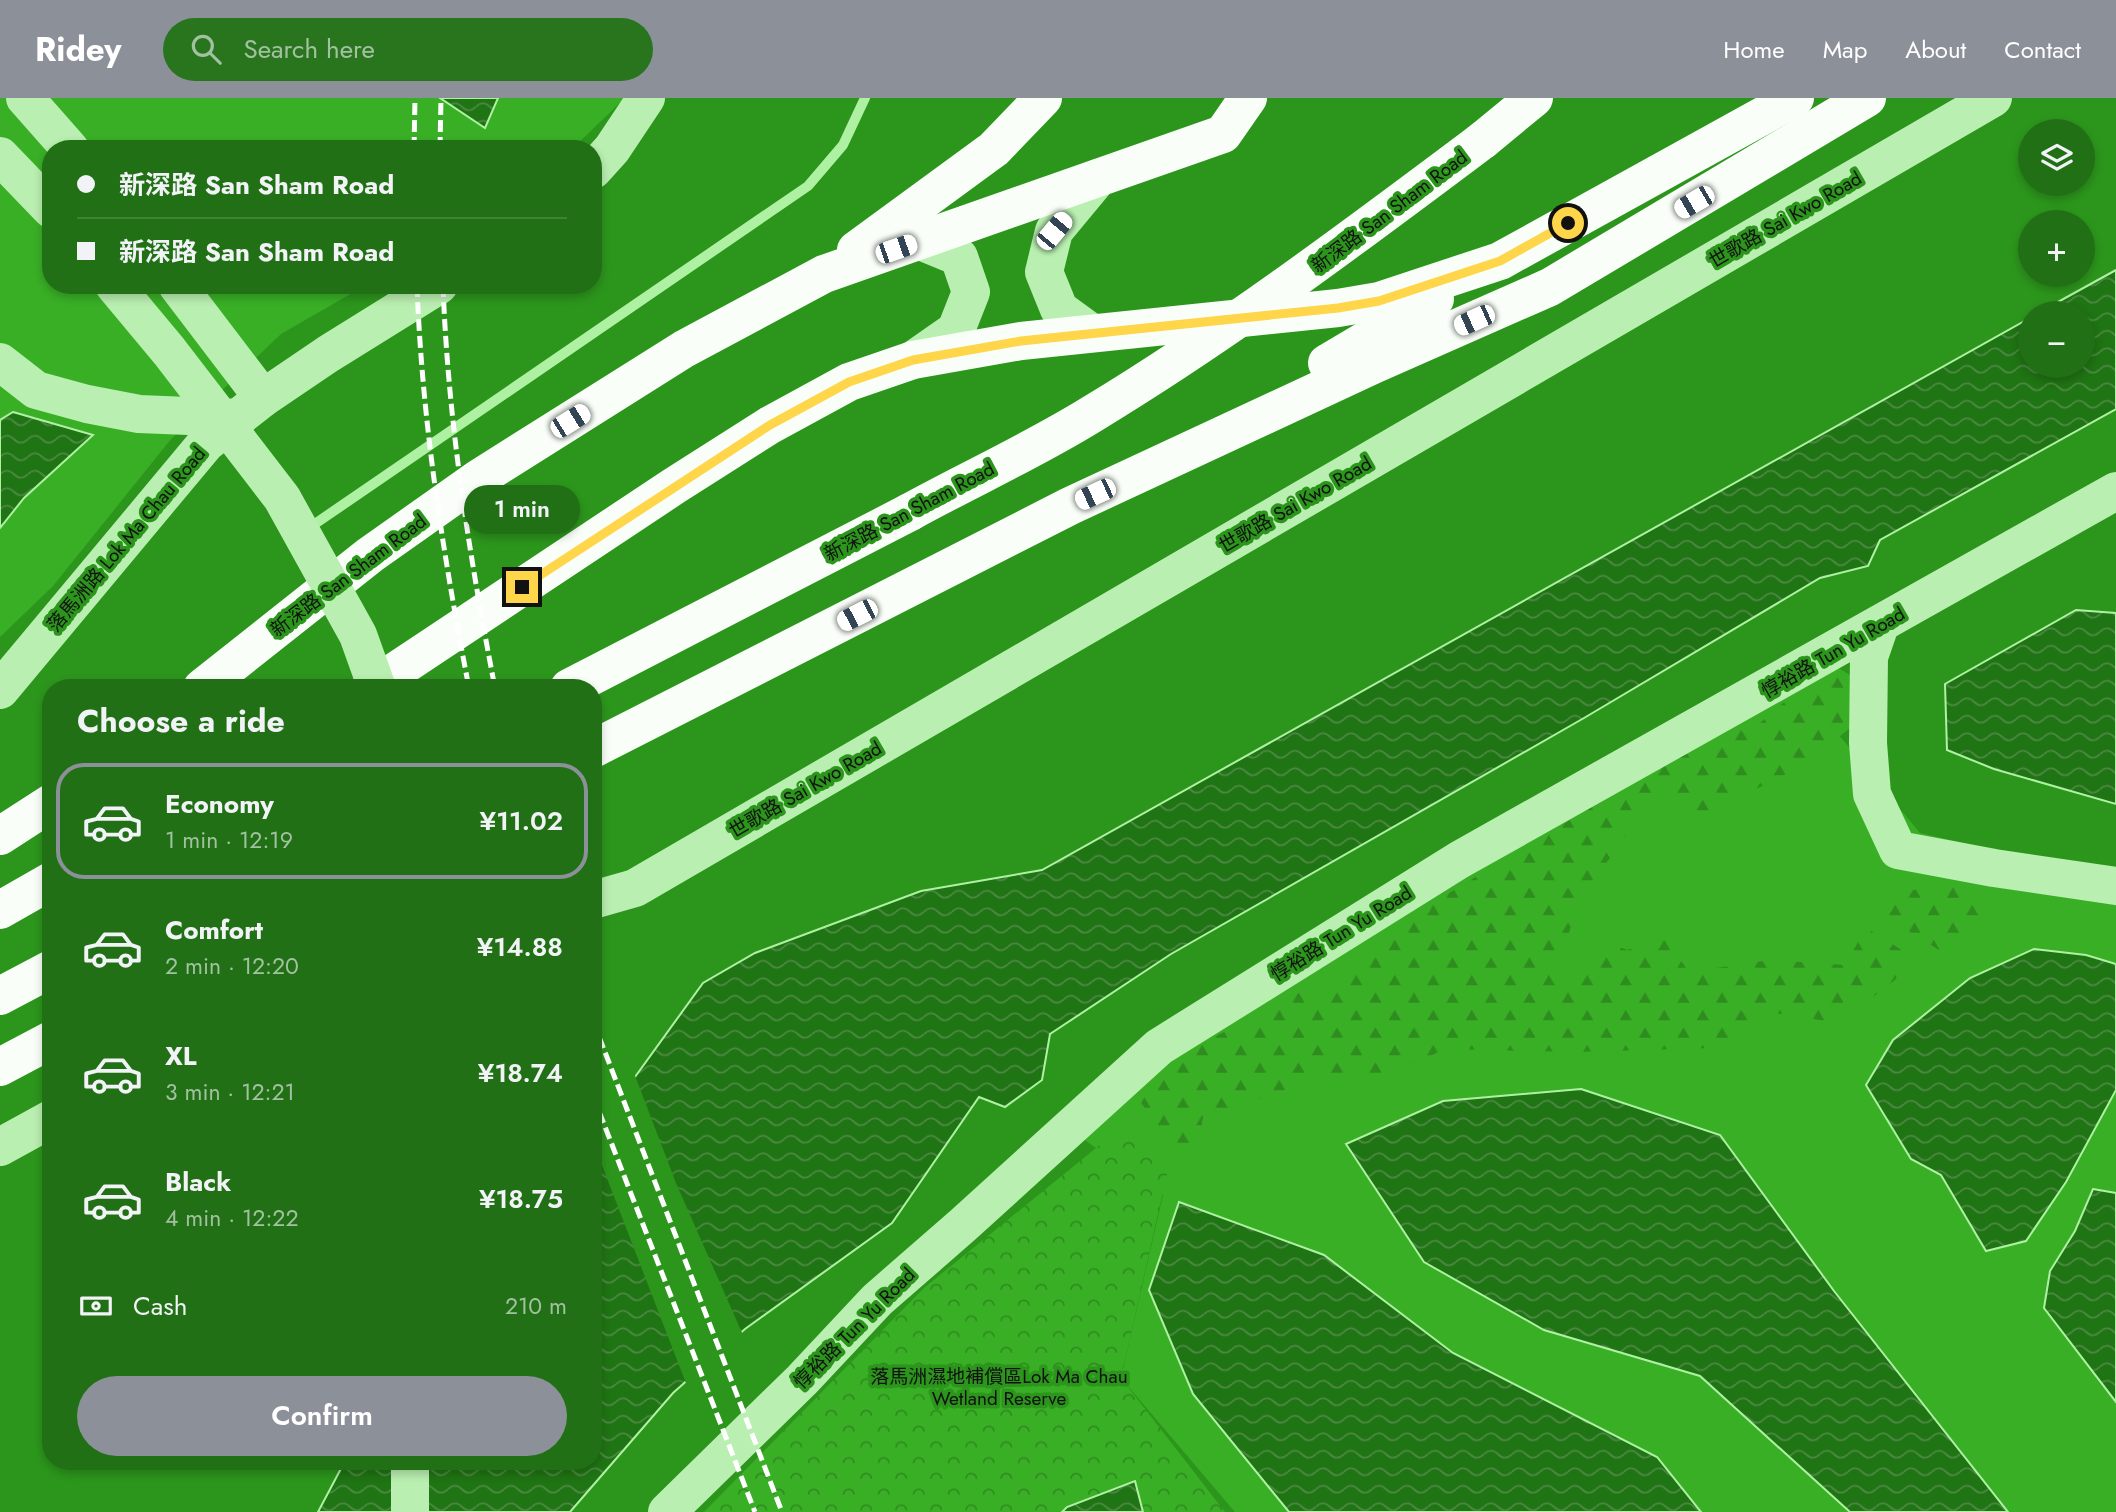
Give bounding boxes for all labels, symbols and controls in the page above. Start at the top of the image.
search box [163,18,653,81]
text: Ridey [35,26,121,73]
icon: search [187,30,225,68]
text: Search here [243,30,375,68]
text: Home [1723,32,1785,67]
text: Map [1823,32,1867,67]
text: About [1905,32,1966,67]
text: Contact [2004,32,2081,67]
map controls [2018,119,2095,378]
button: layers [2018,119,2095,196]
street label: 新深路 San Sham Road [1306,144,1473,279]
street label: 世歌路 Sai Kwo Road [1704,165,1867,274]
text: 新深路 San Sham Road [119,166,394,204]
car [1671,182,1718,222]
route start [1552,207,1584,239]
car [1033,208,1076,254]
button: + [2018,210,2095,287]
car [873,232,920,266]
text: 新深路 San Sham Road [119,233,394,271]
button: − [2018,301,2095,378]
car [1451,302,1498,338]
car [547,401,594,441]
street label: 落馬洲路 Lok Ma Chau Road [41,441,212,638]
street label: 世歌路 Sai Kwo Road [1214,450,1377,559]
street label: 新深路 San Sham Road [819,455,999,568]
car [1072,476,1119,512]
callout: 1 min [464,486,580,534]
text: 1 min [494,492,550,526]
street label: 新深路 San Sham Road [265,508,432,643]
route end [506,571,538,603]
car [834,596,881,634]
street label: 惇裕路 Tun Yu Road [1757,600,1910,704]
text: Choose a ride [77,698,285,744]
street label: 世歌路 Sai Kwo Road [724,735,887,844]
text: Economy [165,785,274,823]
icon: car [81,790,144,853]
text: ¥11.02 [480,802,563,840]
text: 1 min · 12:19 [165,823,293,857]
street label: 惇裕路 Tun Yu Road [1266,879,1417,988]
text: Comfort [165,911,263,949]
icon: car [81,916,144,979]
text: ¥14.88 [477,928,563,966]
text: 2 min · 12:20 [165,949,299,983]
text: XL [165,1037,197,1075]
icon: car [81,1042,144,1105]
text: ¥18.74 [478,1054,563,1092]
text: 3 min · 12:21 [165,1075,295,1109]
text: Black [165,1163,231,1201]
icon: car [81,1168,144,1231]
text: ¥18.75 [479,1180,563,1218]
text: 4 min · 12:22 [165,1201,299,1235]
street label: 惇裕路 Tun Yu Road [788,1262,921,1395]
icon: cash [77,1287,115,1325]
text: Cash [133,1287,187,1325]
text: 210 m [505,1289,567,1323]
park label: 落馬洲濕地補償區Lok Ma Chau Wetland Reserve [870,1363,1128,1412]
button: Confirm [77,1376,567,1456]

